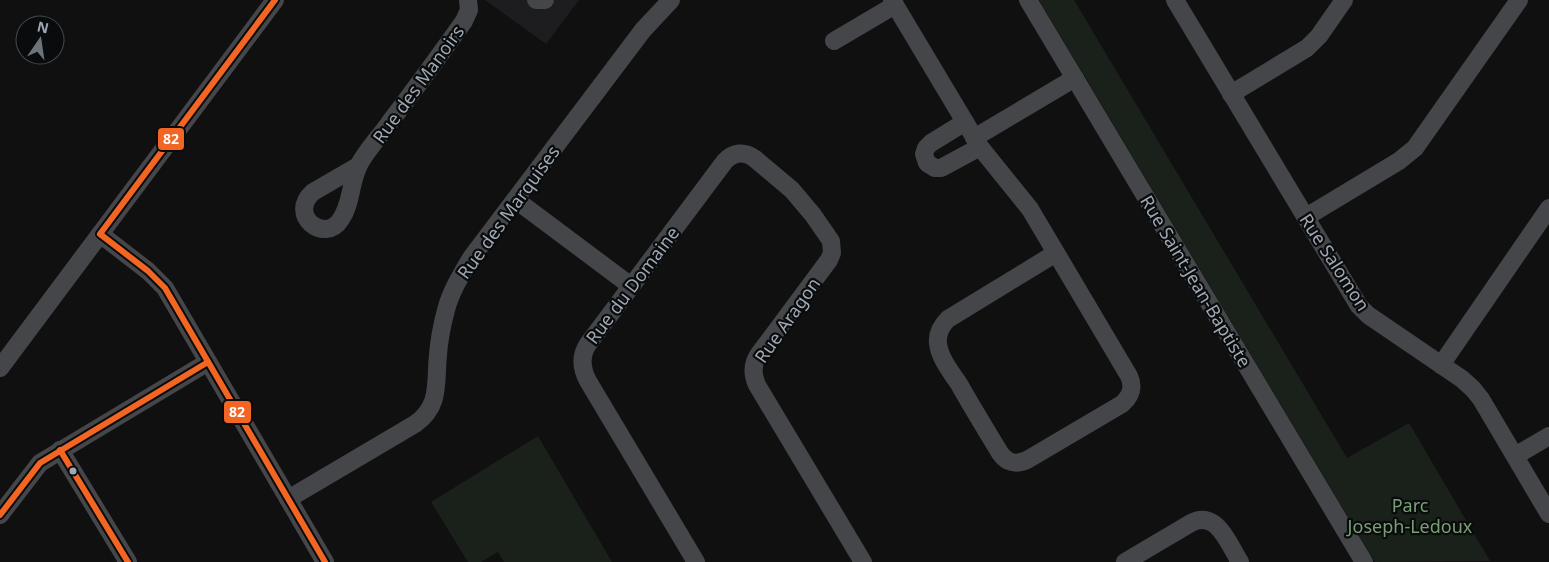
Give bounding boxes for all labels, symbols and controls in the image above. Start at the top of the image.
north arrow [15,15,65,65]
text: N [35,16,51,37]
street label: Rue des Manoirs [367,20,469,148]
line badge: 82 [157,127,185,151]
text: 82 [163,129,179,148]
street label: Rue des Marquises [451,140,565,284]
street label: Rue Saint-Jean-Baptiste [1135,191,1257,371]
street label: Rue Salomon [1295,209,1375,315]
street label: Rue du Domaine [580,222,684,348]
street label: Rue Aragon [749,273,825,367]
line badge: 82 [223,400,252,424]
text: 82 [229,402,245,421]
unlabelled marker [68,466,78,476]
park label: Parc Joseph-Ledoux [1346,493,1473,538]

